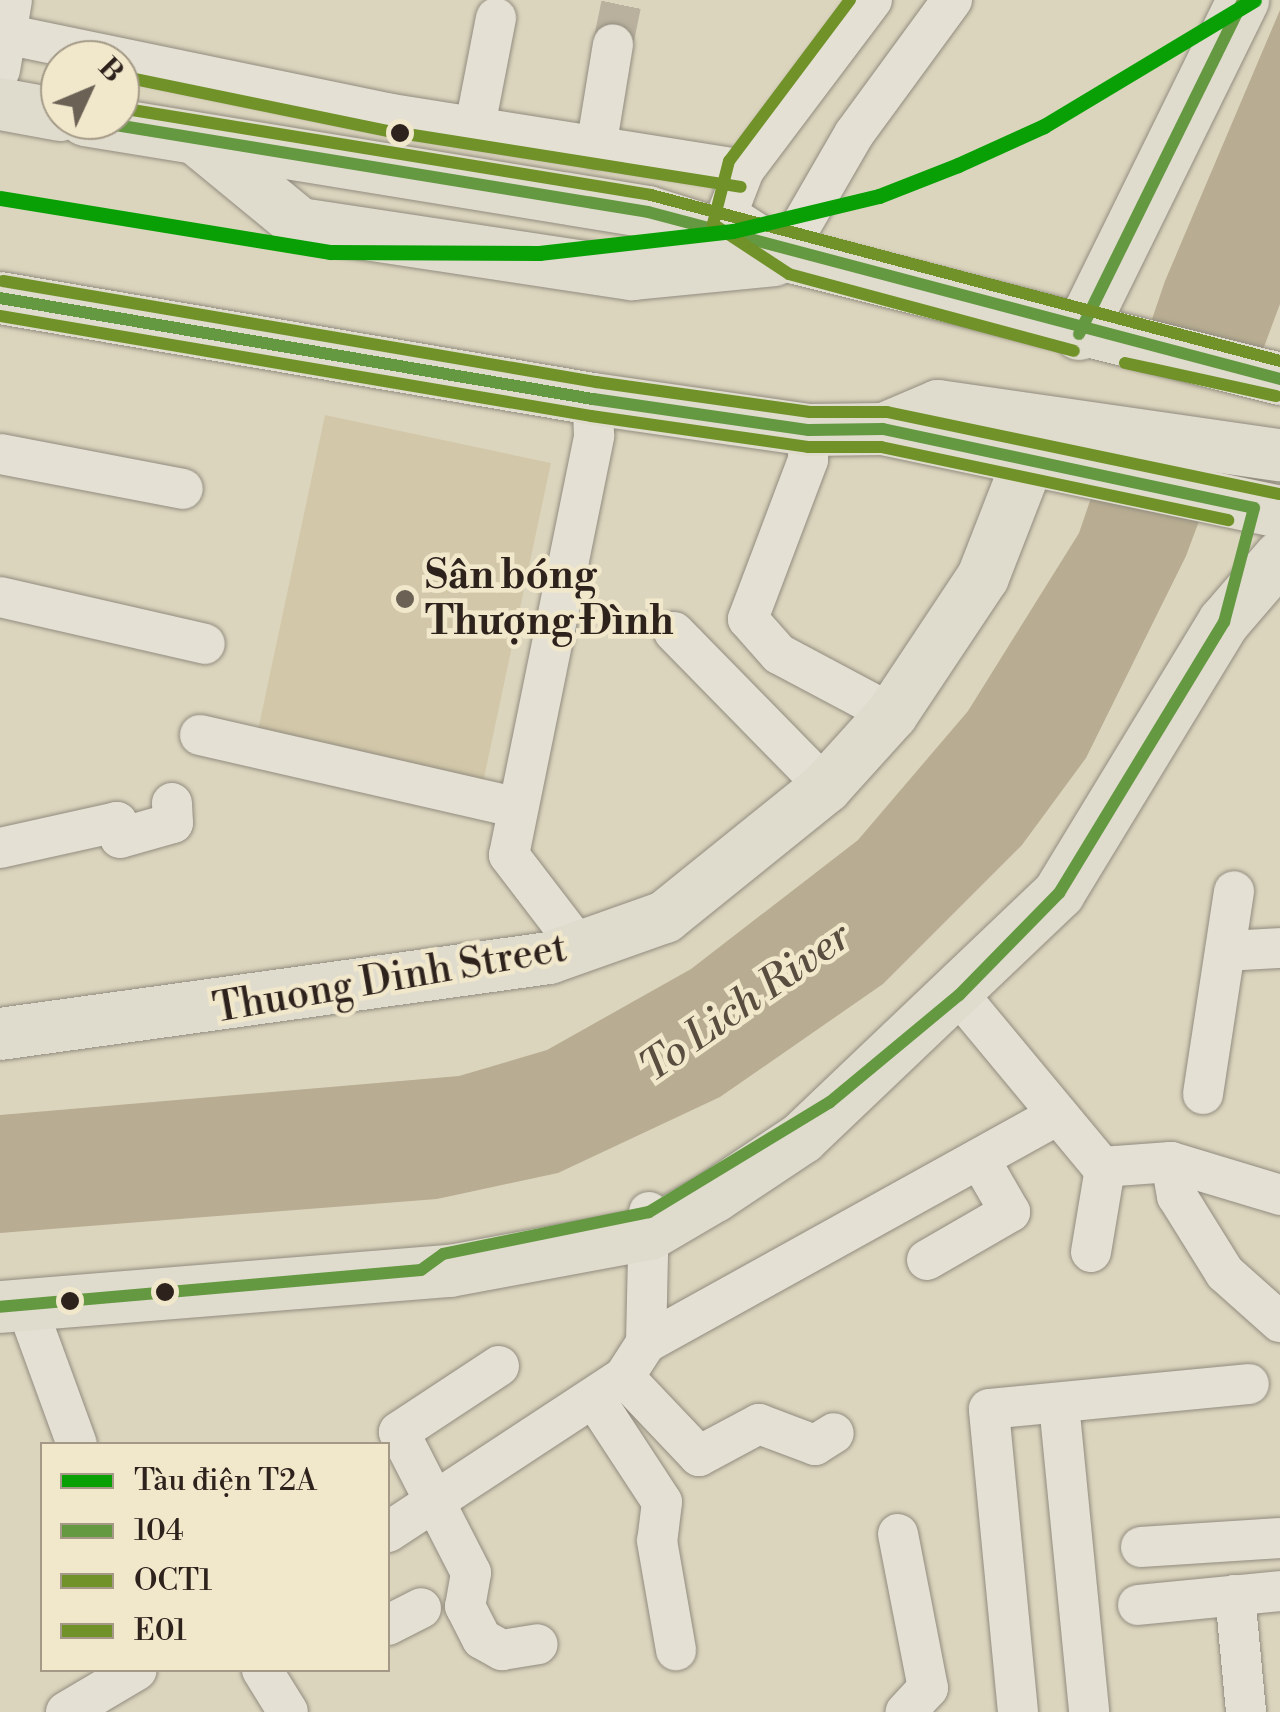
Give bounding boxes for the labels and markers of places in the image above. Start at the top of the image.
unlabelled marker [390,123,410,143]
place label: Sân bóng Thượng Đình [425,552,674,646]
marker: Sân bóng Thượng Đình [394,588,416,610]
unlabelled marker [155,1282,175,1302]
unlabelled marker [60,1291,80,1311]

